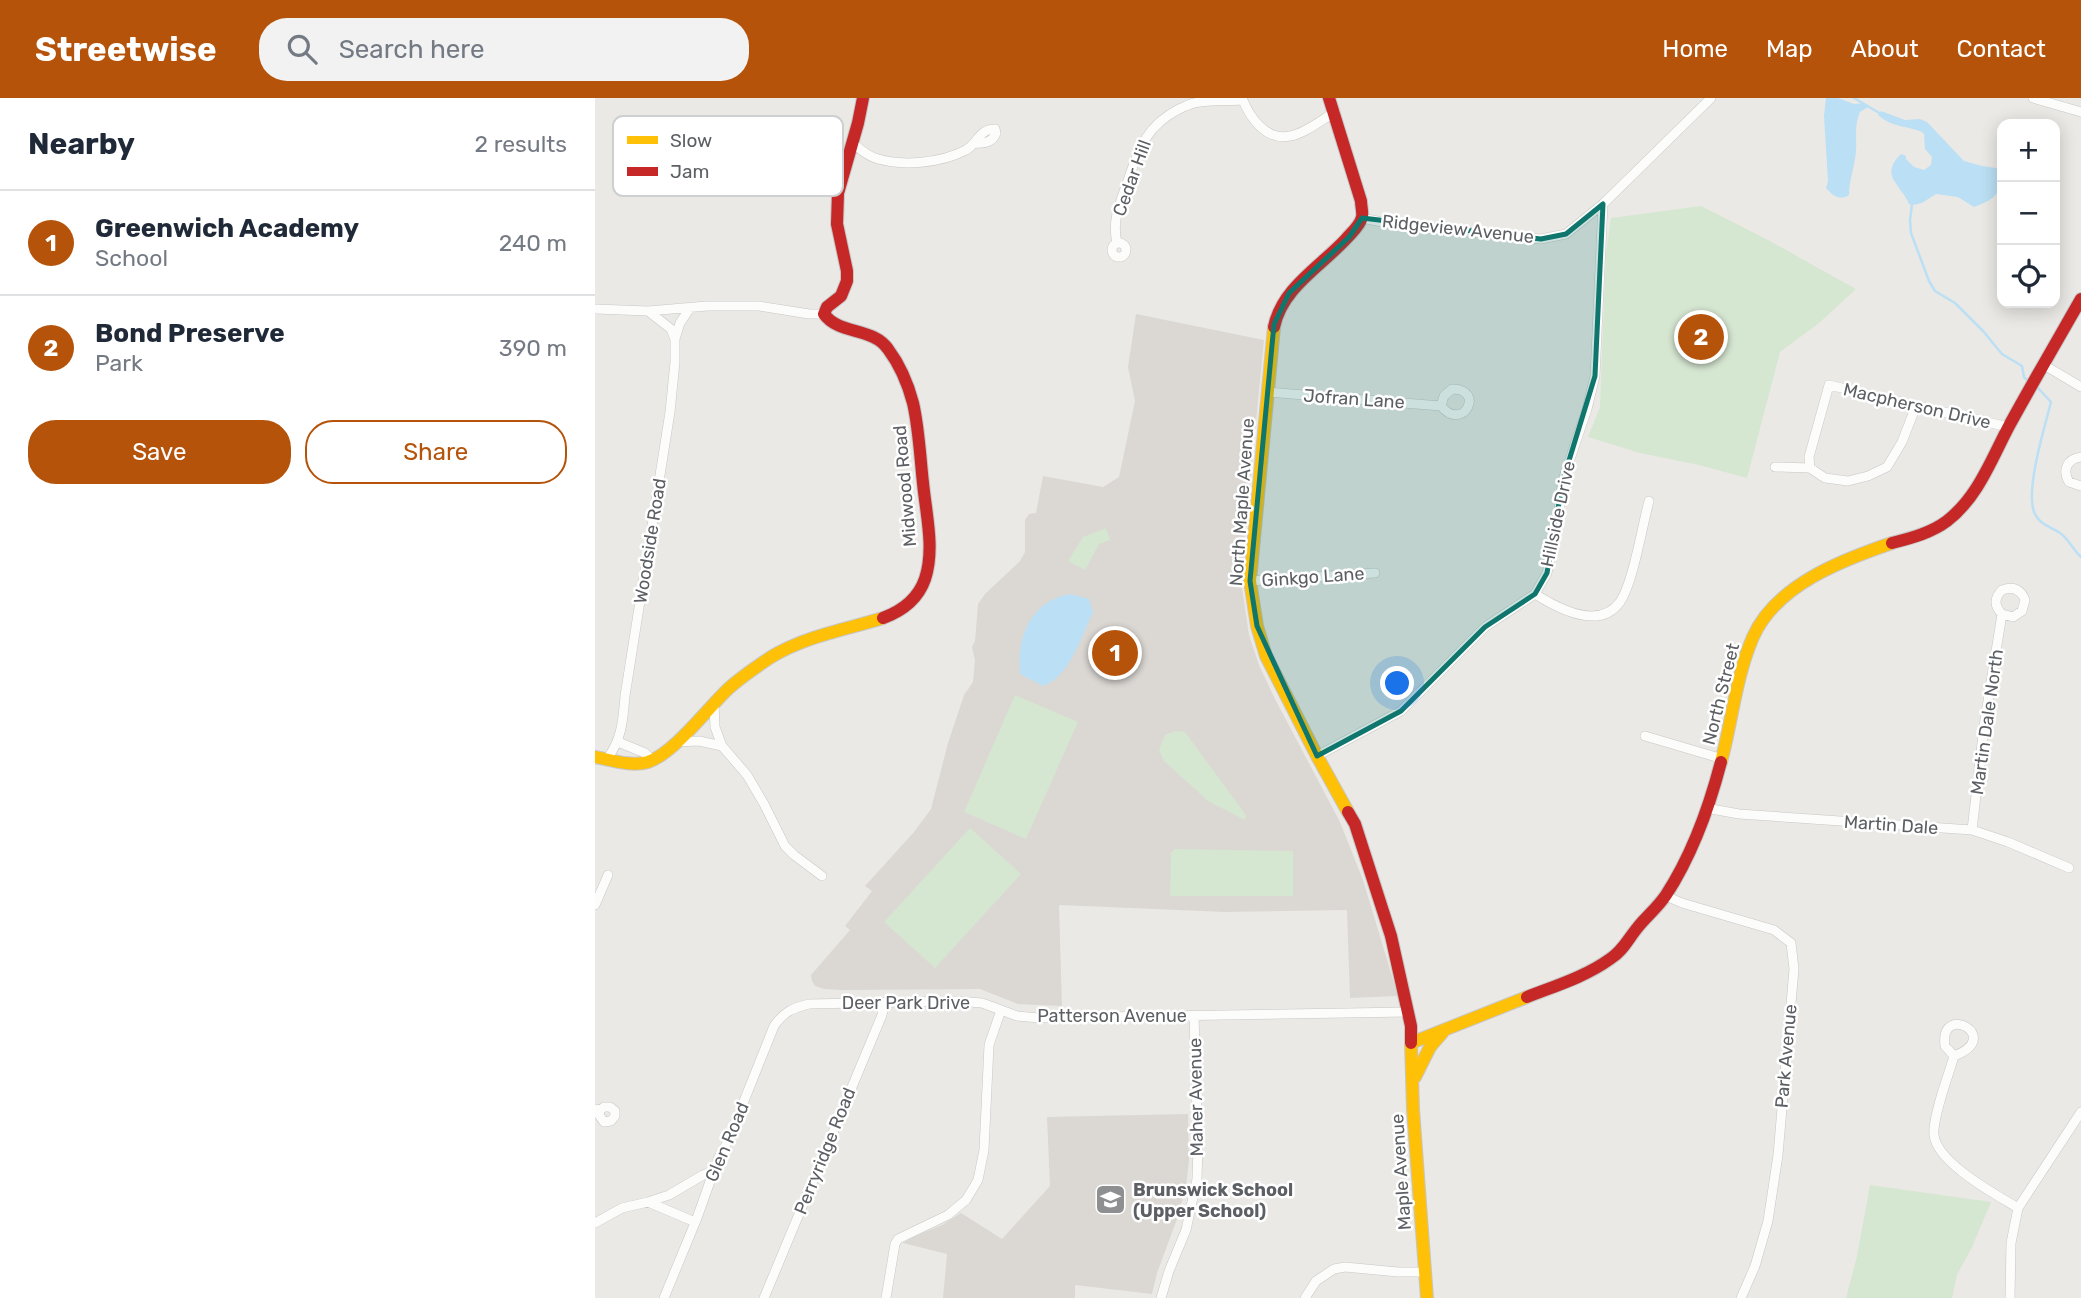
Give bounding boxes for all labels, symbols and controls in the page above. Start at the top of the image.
search box [259,18,749,81]
text: Streetwise [35,30,217,69]
icon: search [283,30,321,68]
text: Search here [339,34,485,65]
text: Home [1662,35,1728,63]
text: Map [1766,35,1813,63]
text: About [1851,35,1919,63]
text: Contact [1957,35,2046,63]
legend [613,116,843,196]
map controls [1997,119,2060,308]
button: + [1997,119,2060,182]
text: Nearby [28,126,135,162]
text: Slow [670,129,712,152]
text: 2 results [475,130,567,158]
street label: Cedar Hill [1108,137,1156,219]
text: Jam [670,160,709,183]
button: − [1997,182,2060,245]
street label: Ridgeview Avenue [1381,210,1535,248]
text: Greenwich Academy [95,213,359,244]
text: 1 [45,229,57,257]
text: 240 m [499,229,567,257]
text: School [95,244,168,272]
button: locate [1997,245,2060,308]
pin: 2 [1678,311,1724,363]
text: Bond Preserve [95,318,285,349]
text: 2 [44,334,58,362]
text: 390 m [499,334,567,362]
text: Park [95,349,143,377]
street label: Macpherson Drive [1841,378,1993,434]
street label: Jofran Lane [1303,384,1405,414]
street label: North Maple Avenue [1225,417,1259,587]
button: Save [28,420,291,484]
button: Share [305,420,567,484]
street label: Midwood Road [889,424,921,548]
street label: Hillside Drive [1536,459,1580,569]
street label: Woodside Road [629,477,671,605]
street label: Ginkgo Lane [1261,562,1365,592]
pin: 1 [1092,627,1138,679]
street label: North Street [1698,641,1744,747]
street label: Martin Dale North [1966,648,2008,796]
your location [1380,666,1414,700]
street label: Martin Dale [1843,811,1939,839]
street label: Deer Park Drive [842,992,970,1014]
street label: Park Avenue [1770,1003,1802,1109]
street label: Patterson Avenue [1037,1005,1187,1027]
street label: Maher Avenue [1184,1037,1208,1157]
street label: Perryridge Road [790,1084,860,1218]
street label: Glen Road [700,1099,754,1185]
street label: Maple Avenue [1386,1113,1416,1231]
place label: Brunswick School (Upper School) [1133,1179,1293,1222]
school or university icon: Brunswick School (Upper School) [1093,1183,1127,1217]

